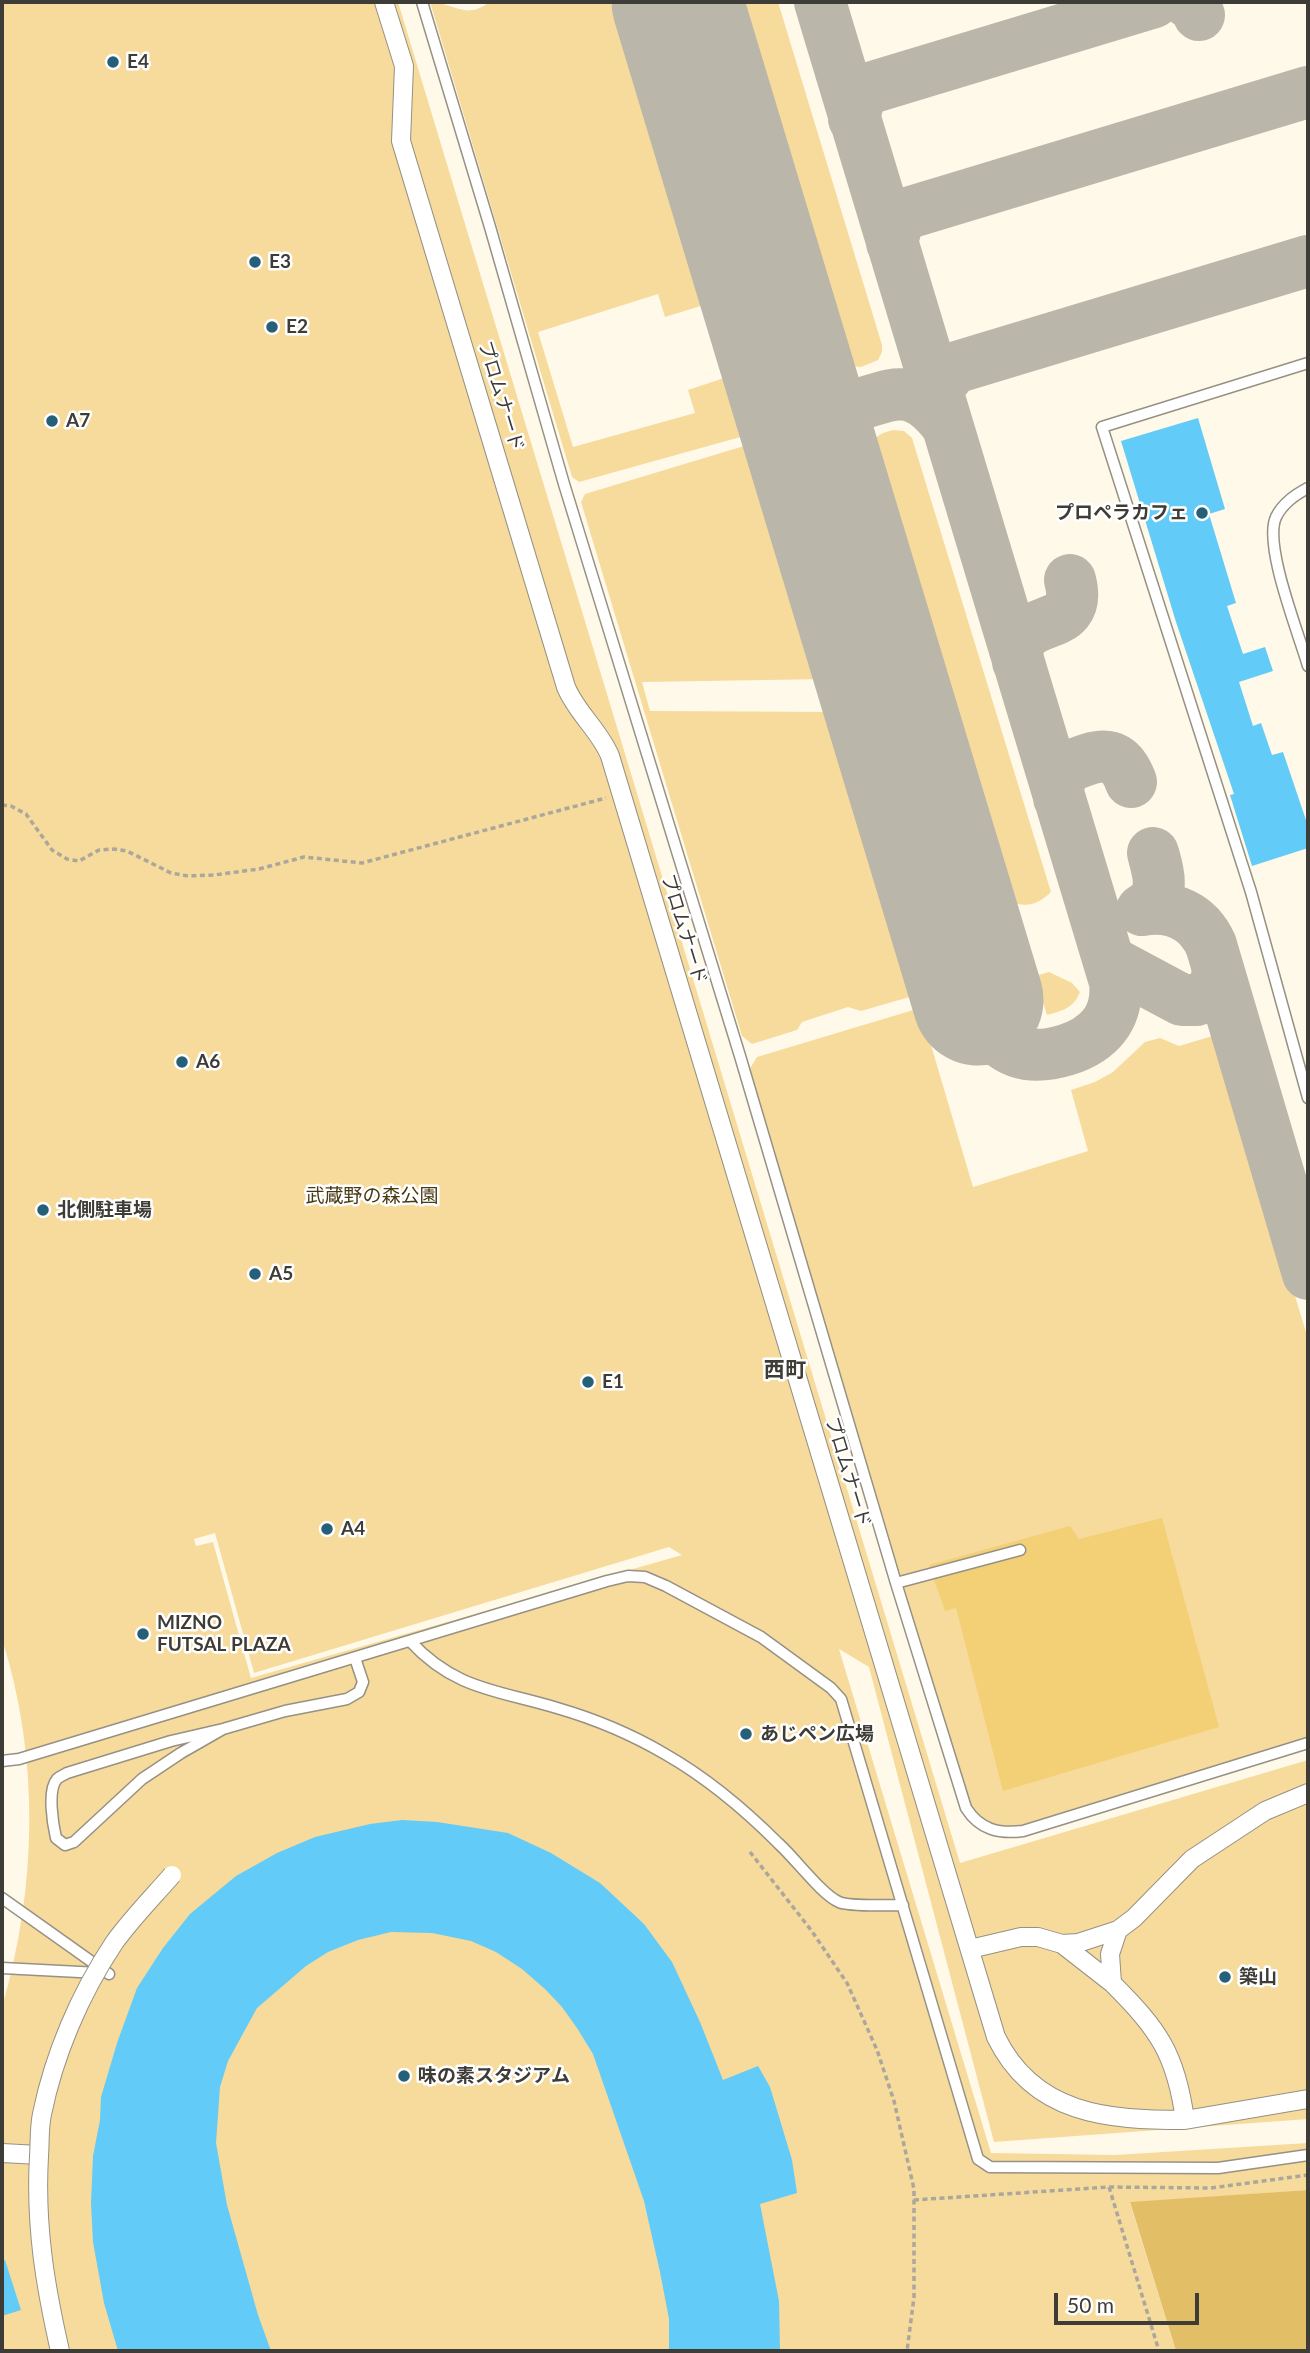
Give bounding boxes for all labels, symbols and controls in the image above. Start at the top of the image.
place label: E4 [127,51,149,73]
marker: E4 [105,54,121,70]
place label: E3 [269,251,291,273]
marker: E3 [247,254,263,270]
place label: E2 [286,316,308,338]
marker: E2 [264,319,280,335]
street label: プロムナード [473,338,529,454]
place label: A7 [66,410,90,432]
marker: A7 [44,413,60,429]
place label: プロペラカフェ [1055,502,1188,524]
marker: プロペラカフェ [1194,505,1210,521]
street label: プロムナード [656,871,712,987]
place label: A6 [196,1051,220,1073]
marker: A6 [174,1054,190,1070]
park label: 武蔵野の森公園 [306,1185,438,1207]
place label: 北側駐車場 [57,1199,152,1221]
marker: 北側駐車場 [35,1202,51,1218]
place label: A5 [269,1263,293,1285]
marker: A5 [247,1266,263,1282]
district label: 西町 [764,1357,806,1383]
place label: E1 [602,1371,624,1393]
marker: E1 [580,1374,596,1390]
street label: プロムナード [820,1414,876,1530]
place label: A4 [341,1518,365,1540]
marker: A4 [319,1521,335,1537]
place label: MIZNO FUTSAL PLAZA [157,1612,291,1656]
marker: MIZNO FUTSAL PLAZA [135,1626,151,1642]
place label: あじペン広場 [760,1723,874,1745]
marker: あじペン広場 [738,1726,754,1742]
place label: 築山 [1239,1966,1277,1988]
marker: 築山 [1217,1969,1233,1985]
place label: 味の素スタジアム [418,2065,570,2087]
marker: 味の素スタジアム [396,2068,412,2084]
scale bar [1058,2280,1203,2324]
text: 50 m [1067,2292,1114,2317]

